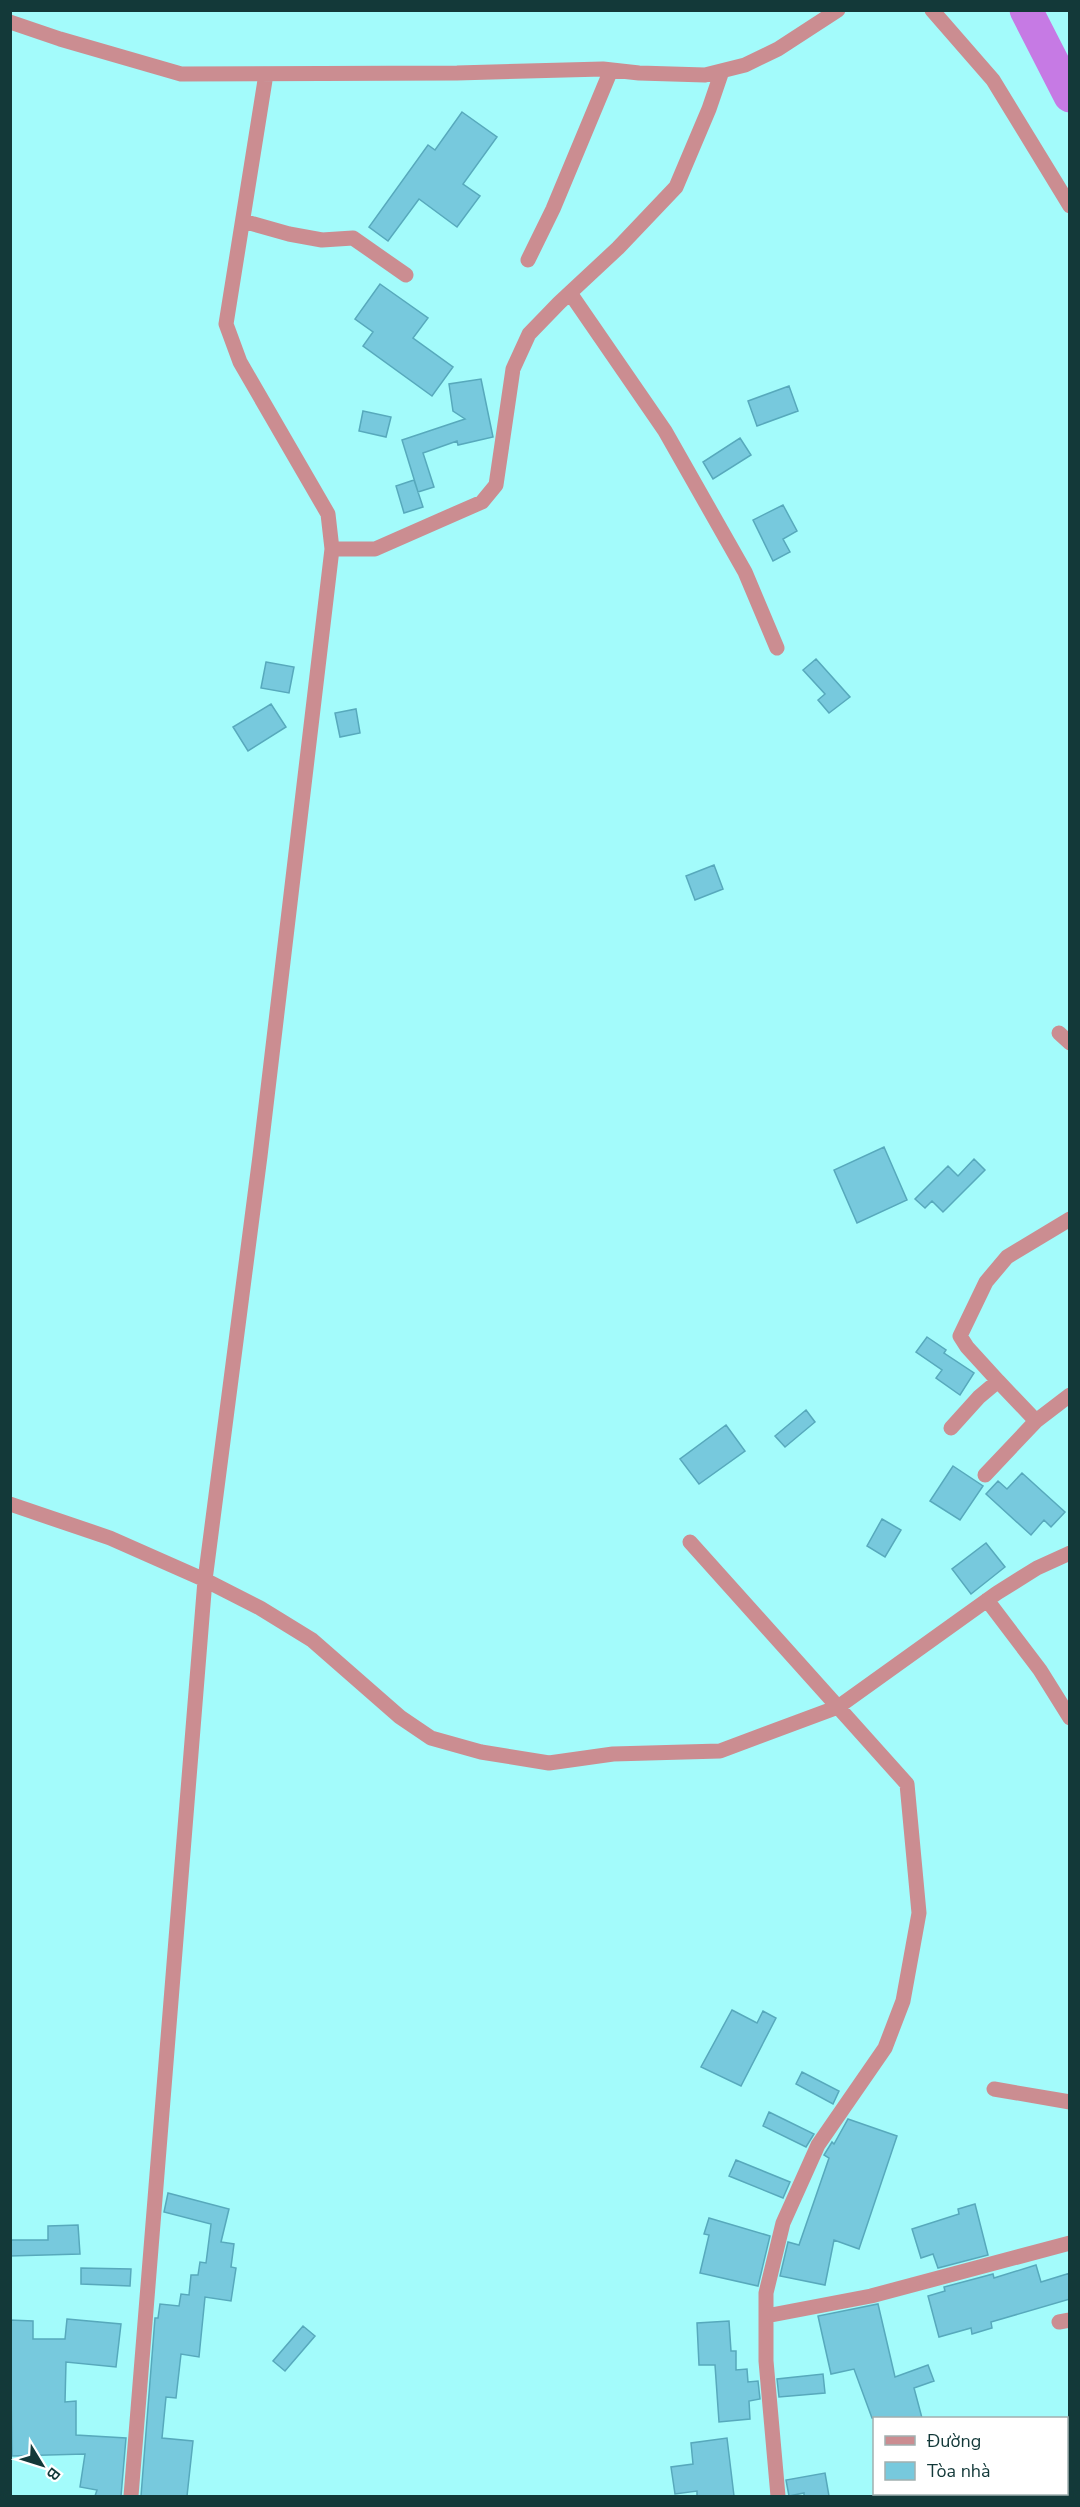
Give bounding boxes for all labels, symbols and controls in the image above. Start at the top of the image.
legend [873,2417,1068,2495]
text: Đường [926,2429,981,2453]
north arrow [12,2435,72,2495]
text: Tòa nhà [927,2459,991,2483]
text: B [41,2463,65,2485]

